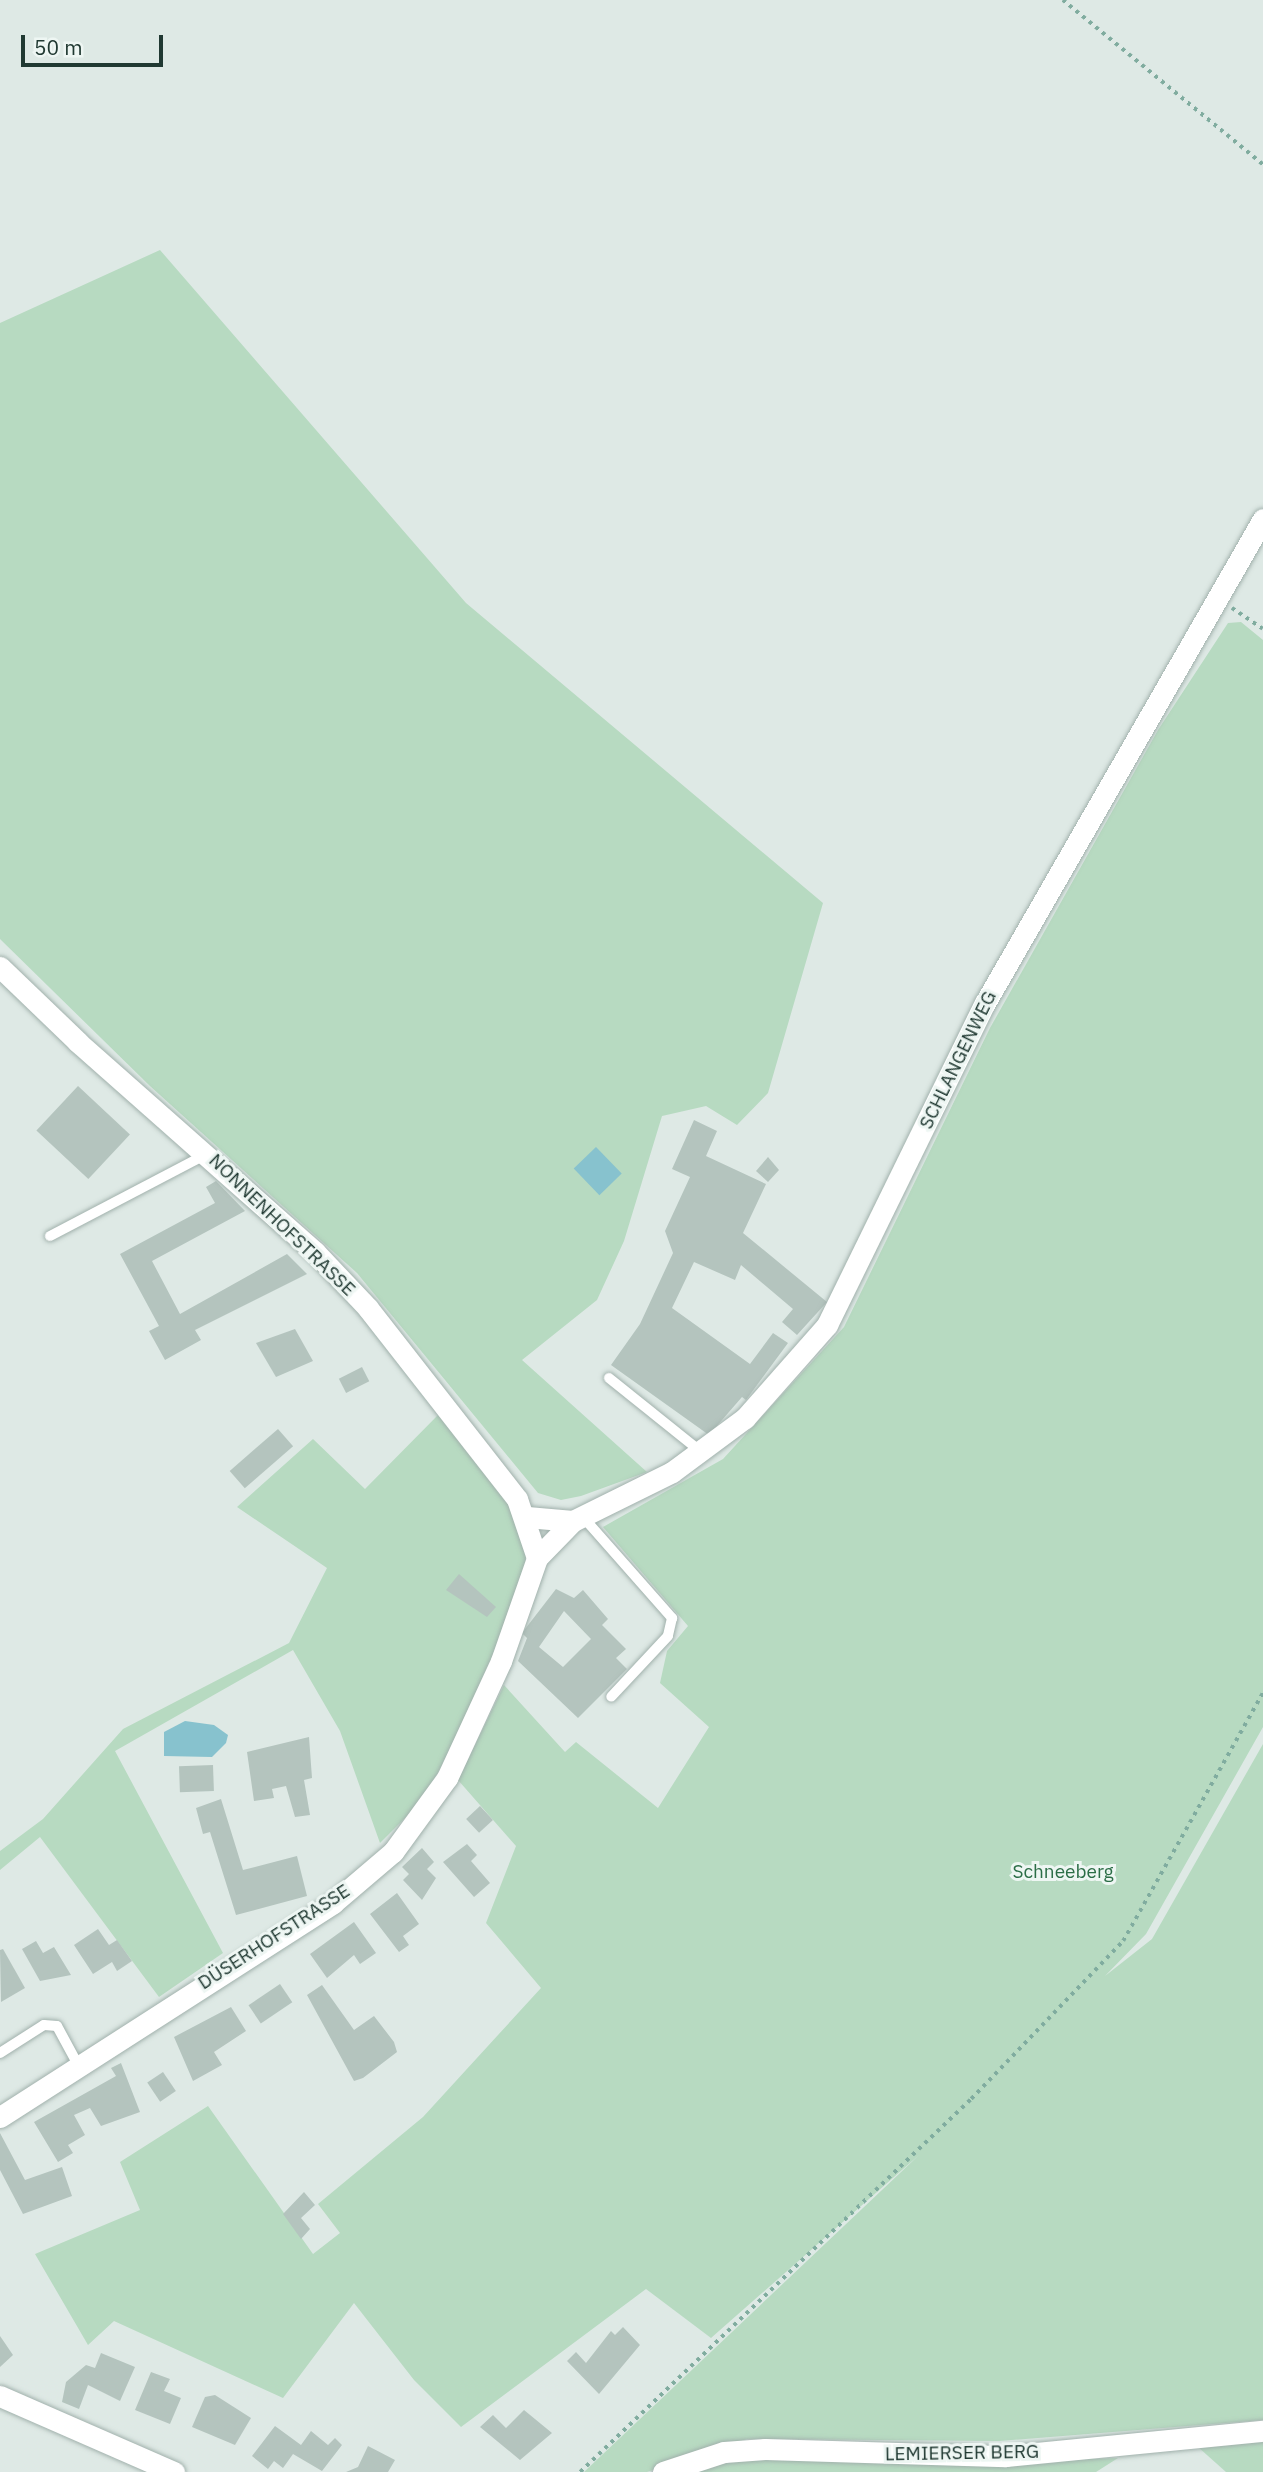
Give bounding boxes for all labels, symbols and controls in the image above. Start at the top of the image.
scale bar [24,21,166,65]
text: 50 m [34,33,83,61]
street label: SCHLANGENWEG [915,987,1001,1133]
street label: NONNENHOFSTRASSE [204,1149,360,1301]
park label: Schneeberg [1012,1861,1114,1883]
street label: DÜSERHOFSTRASSE [194,1879,354,1995]
street label: LEMIERSER BERG [885,2440,1039,2466]

